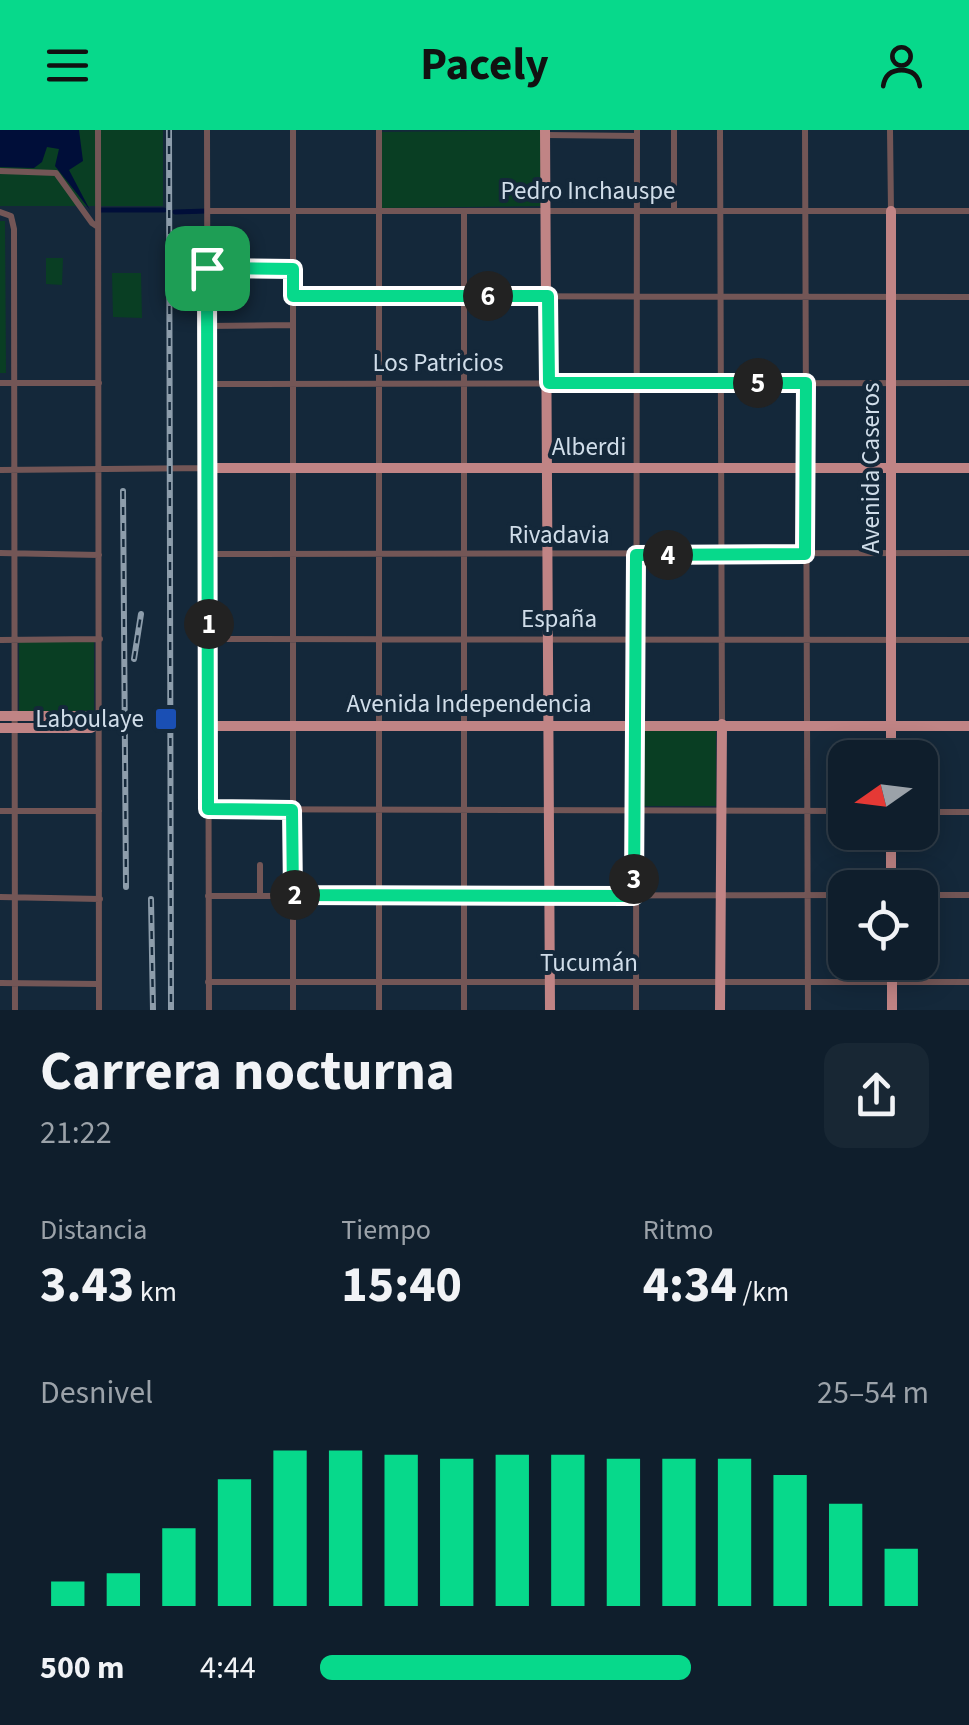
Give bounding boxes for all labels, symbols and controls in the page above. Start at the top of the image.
text: Pacely [420,33,549,97]
icon: menu [40,38,95,93]
icon: person [874,38,929,93]
street label: Pedro Inchauspe [500,173,676,209]
pin [165,226,250,311]
icon: arrive [180,241,235,296]
pin: 6 [463,271,513,321]
text: 6 [481,276,495,316]
street label: Los Patricios [373,345,503,381]
pin: 5 [733,358,783,408]
text: 5 [751,363,765,403]
street label: Avenida Caseros [853,383,889,553]
street label: Alberdi [552,429,626,465]
street label: Rivadavia [508,517,610,553]
pin: 4 [643,530,693,580]
text: 4 [661,535,675,575]
pin: 1 [184,599,234,649]
street label: España [521,601,597,637]
text: 1 [202,604,216,644]
street label: Avenida Independencia [346,686,592,722]
place label: Laboulaye [35,701,144,737]
marker: Laboulaye [153,706,179,732]
north arrow [828,740,938,850]
map controls [828,740,938,980]
pin: 3 [609,854,659,904]
text: 3 [627,859,641,899]
pin: 2 [270,870,320,920]
button: locate [828,870,938,980]
text: 2 [288,875,302,915]
street label: Tucumán [540,945,638,981]
text: Carrera nocturna [40,1033,455,1111]
button: share [824,1043,929,1148]
text: 21:22 [40,1110,112,1156]
text: Distancia [40,1210,147,1250]
text: Tiempo [341,1210,431,1250]
text: Ritmo [643,1210,713,1250]
text: 3.43 [40,1250,134,1321]
text: 15:40 [341,1250,462,1321]
text: 4:34 [643,1250,737,1321]
text: km [134,1272,177,1312]
text: /km [737,1272,789,1312]
text: Desnivel [40,1370,153,1416]
text: 25–54 m [817,1370,929,1416]
text: 500 m [40,1645,125,1691]
text: 4:44 [200,1645,256,1691]

